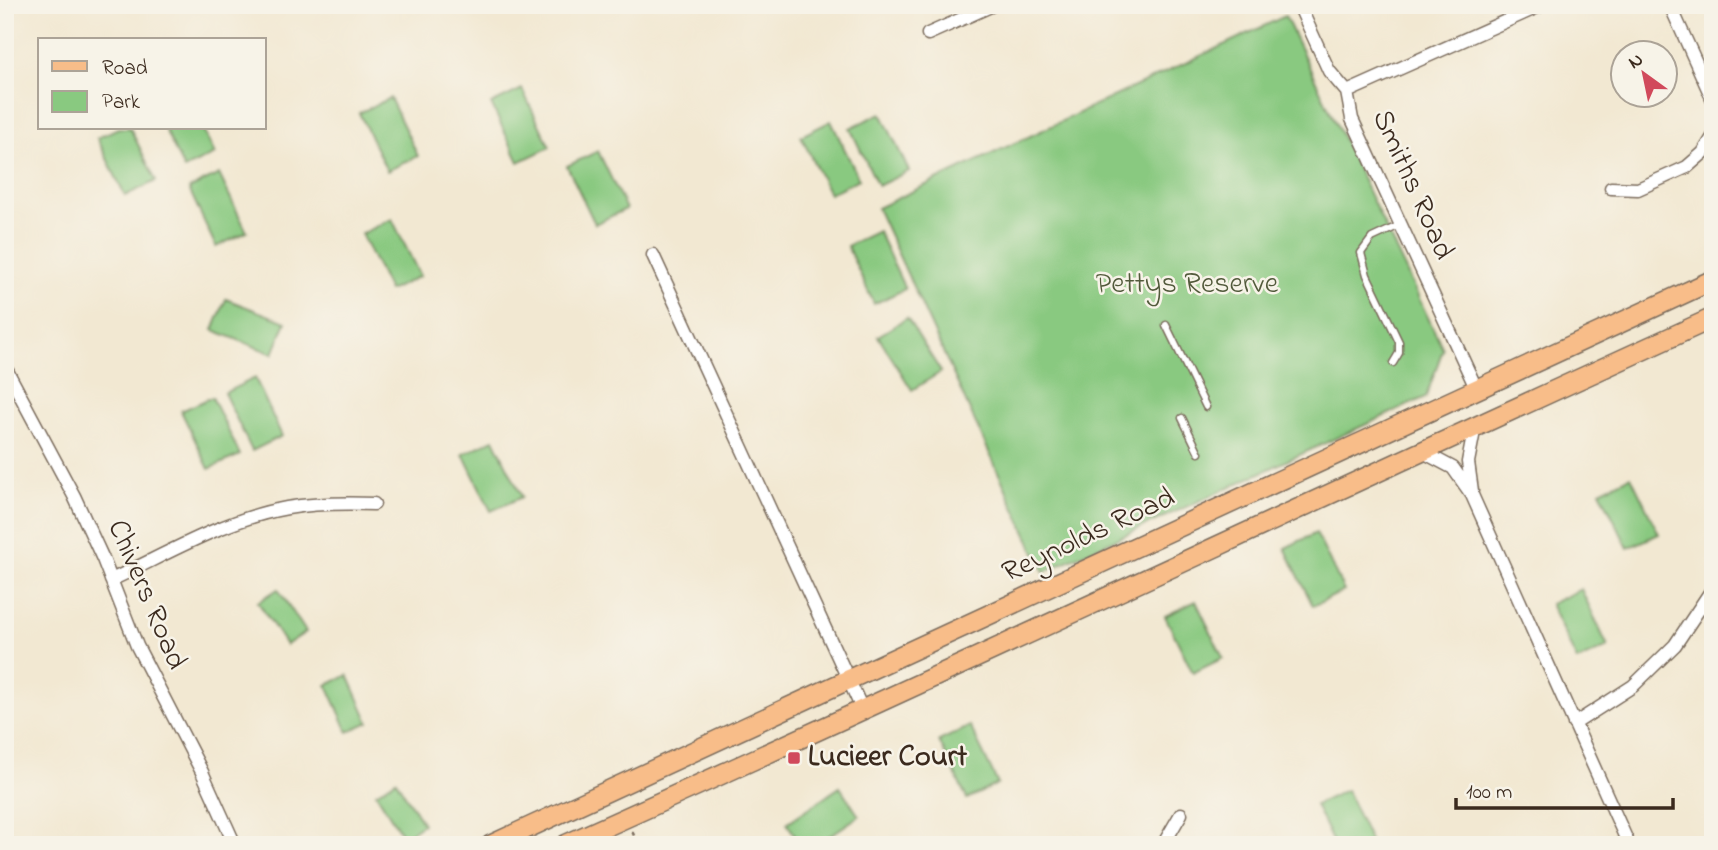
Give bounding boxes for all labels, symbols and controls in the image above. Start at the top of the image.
legend [38,38,266,130]
north arrow [1610,38,1680,108]
text: N [1623,47,1649,77]
text: Road [102,54,148,84]
text: Park [102,88,141,118]
street label: Smiths Road [1359,103,1465,267]
park label: Pettys Reserve [1096,263,1279,307]
street label: Reynolds Road [995,477,1183,595]
street label: Chivers Road [95,513,197,677]
place label: Lucieer Court [808,736,968,780]
marker: Lucieer Court [786,750,802,766]
scale bar [1456,766,1672,810]
text: 100 m [1466,778,1512,808]

